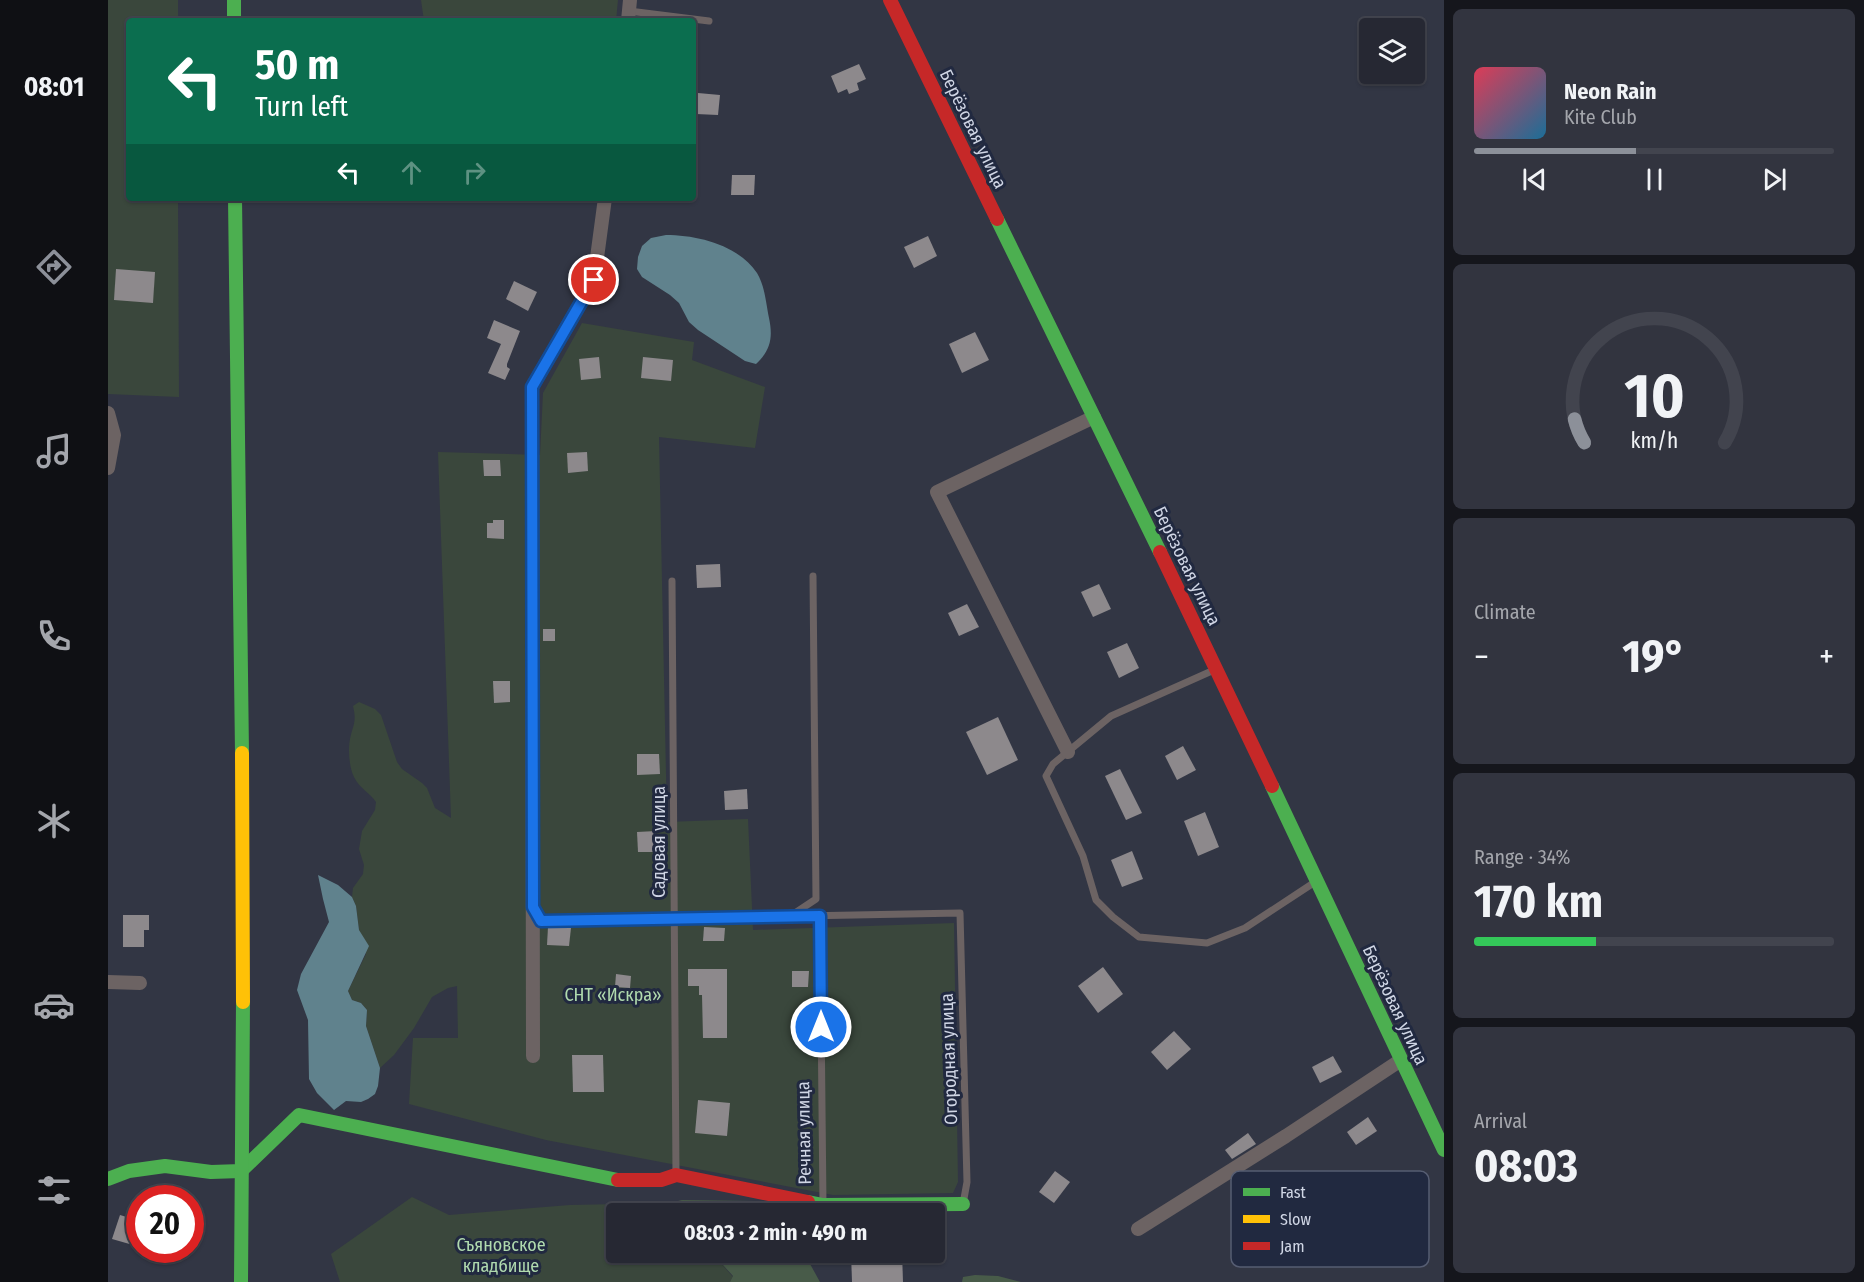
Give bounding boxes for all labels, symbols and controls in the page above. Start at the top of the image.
map controls [1359,18,1425,84]
button: layers [1359,18,1425,84]
text: 50 m [255,40,339,90]
icon: left [156,42,234,120]
street label: Берёзовая улица [935,66,1011,192]
text: 08:01 [24,71,84,103]
text: Neon Rain [1564,78,1657,105]
text: Turn left [255,91,348,123]
text: Kite Club [1564,105,1637,129]
icon: left [332,156,365,189]
icon: ahead [395,156,428,189]
icon: right [458,156,491,189]
icon: previous [1518,163,1551,196]
icon: pause [1638,163,1671,196]
icon: next [1758,163,1791,196]
icon: directions [33,246,75,288]
pin [568,254,619,305]
icon: arrive [577,263,610,296]
text: 10 [1624,360,1684,435]
text: km/h [1630,429,1678,455]
icon: music [33,430,75,472]
street label: Берёзовая улица [1149,503,1225,629]
text: Climate [1474,600,1536,624]
icon: phone [33,615,75,657]
text: 19° [1622,630,1686,684]
text: − [1474,637,1489,677]
text: + [1819,637,1834,677]
street label: Садовая улица [648,786,670,898]
icon: climate [33,800,75,842]
text: Range · 34% [1474,845,1570,869]
text: 170 km [1474,875,1603,929]
street label: Берёзовая улица [1358,942,1432,1069]
icon: car [33,984,75,1026]
park label: СНТ «Искра» [564,984,662,1006]
street label: Огородная улица [936,993,962,1125]
position arrow [789,995,853,1059]
street label: Речная улица [792,1081,816,1185]
text: Arrival [1474,1109,1527,1133]
text: 08:03 [1474,1139,1578,1193]
icon: filters [33,1169,75,1211]
legend [1231,1171,1429,1267]
text: Fast [1280,1183,1307,1202]
speed limit sign: 20 [126,1185,204,1263]
text: Slow [1280,1210,1311,1229]
text: 08:03 · 2 min · 490 m [684,1219,867,1246]
park label: Съяновское кладбище [456,1234,546,1277]
text: Jam [1280,1237,1305,1256]

